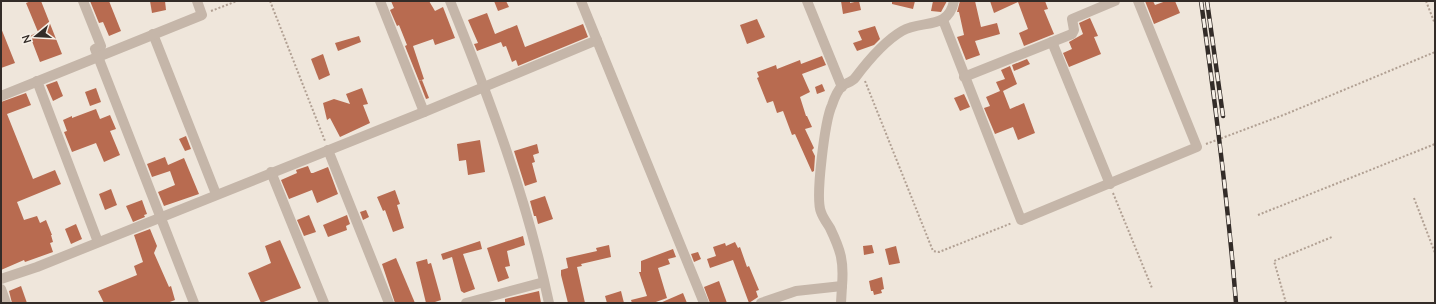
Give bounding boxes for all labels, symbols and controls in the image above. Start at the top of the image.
north arrow [16,16,56,56]
text: N [19,33,35,45]

